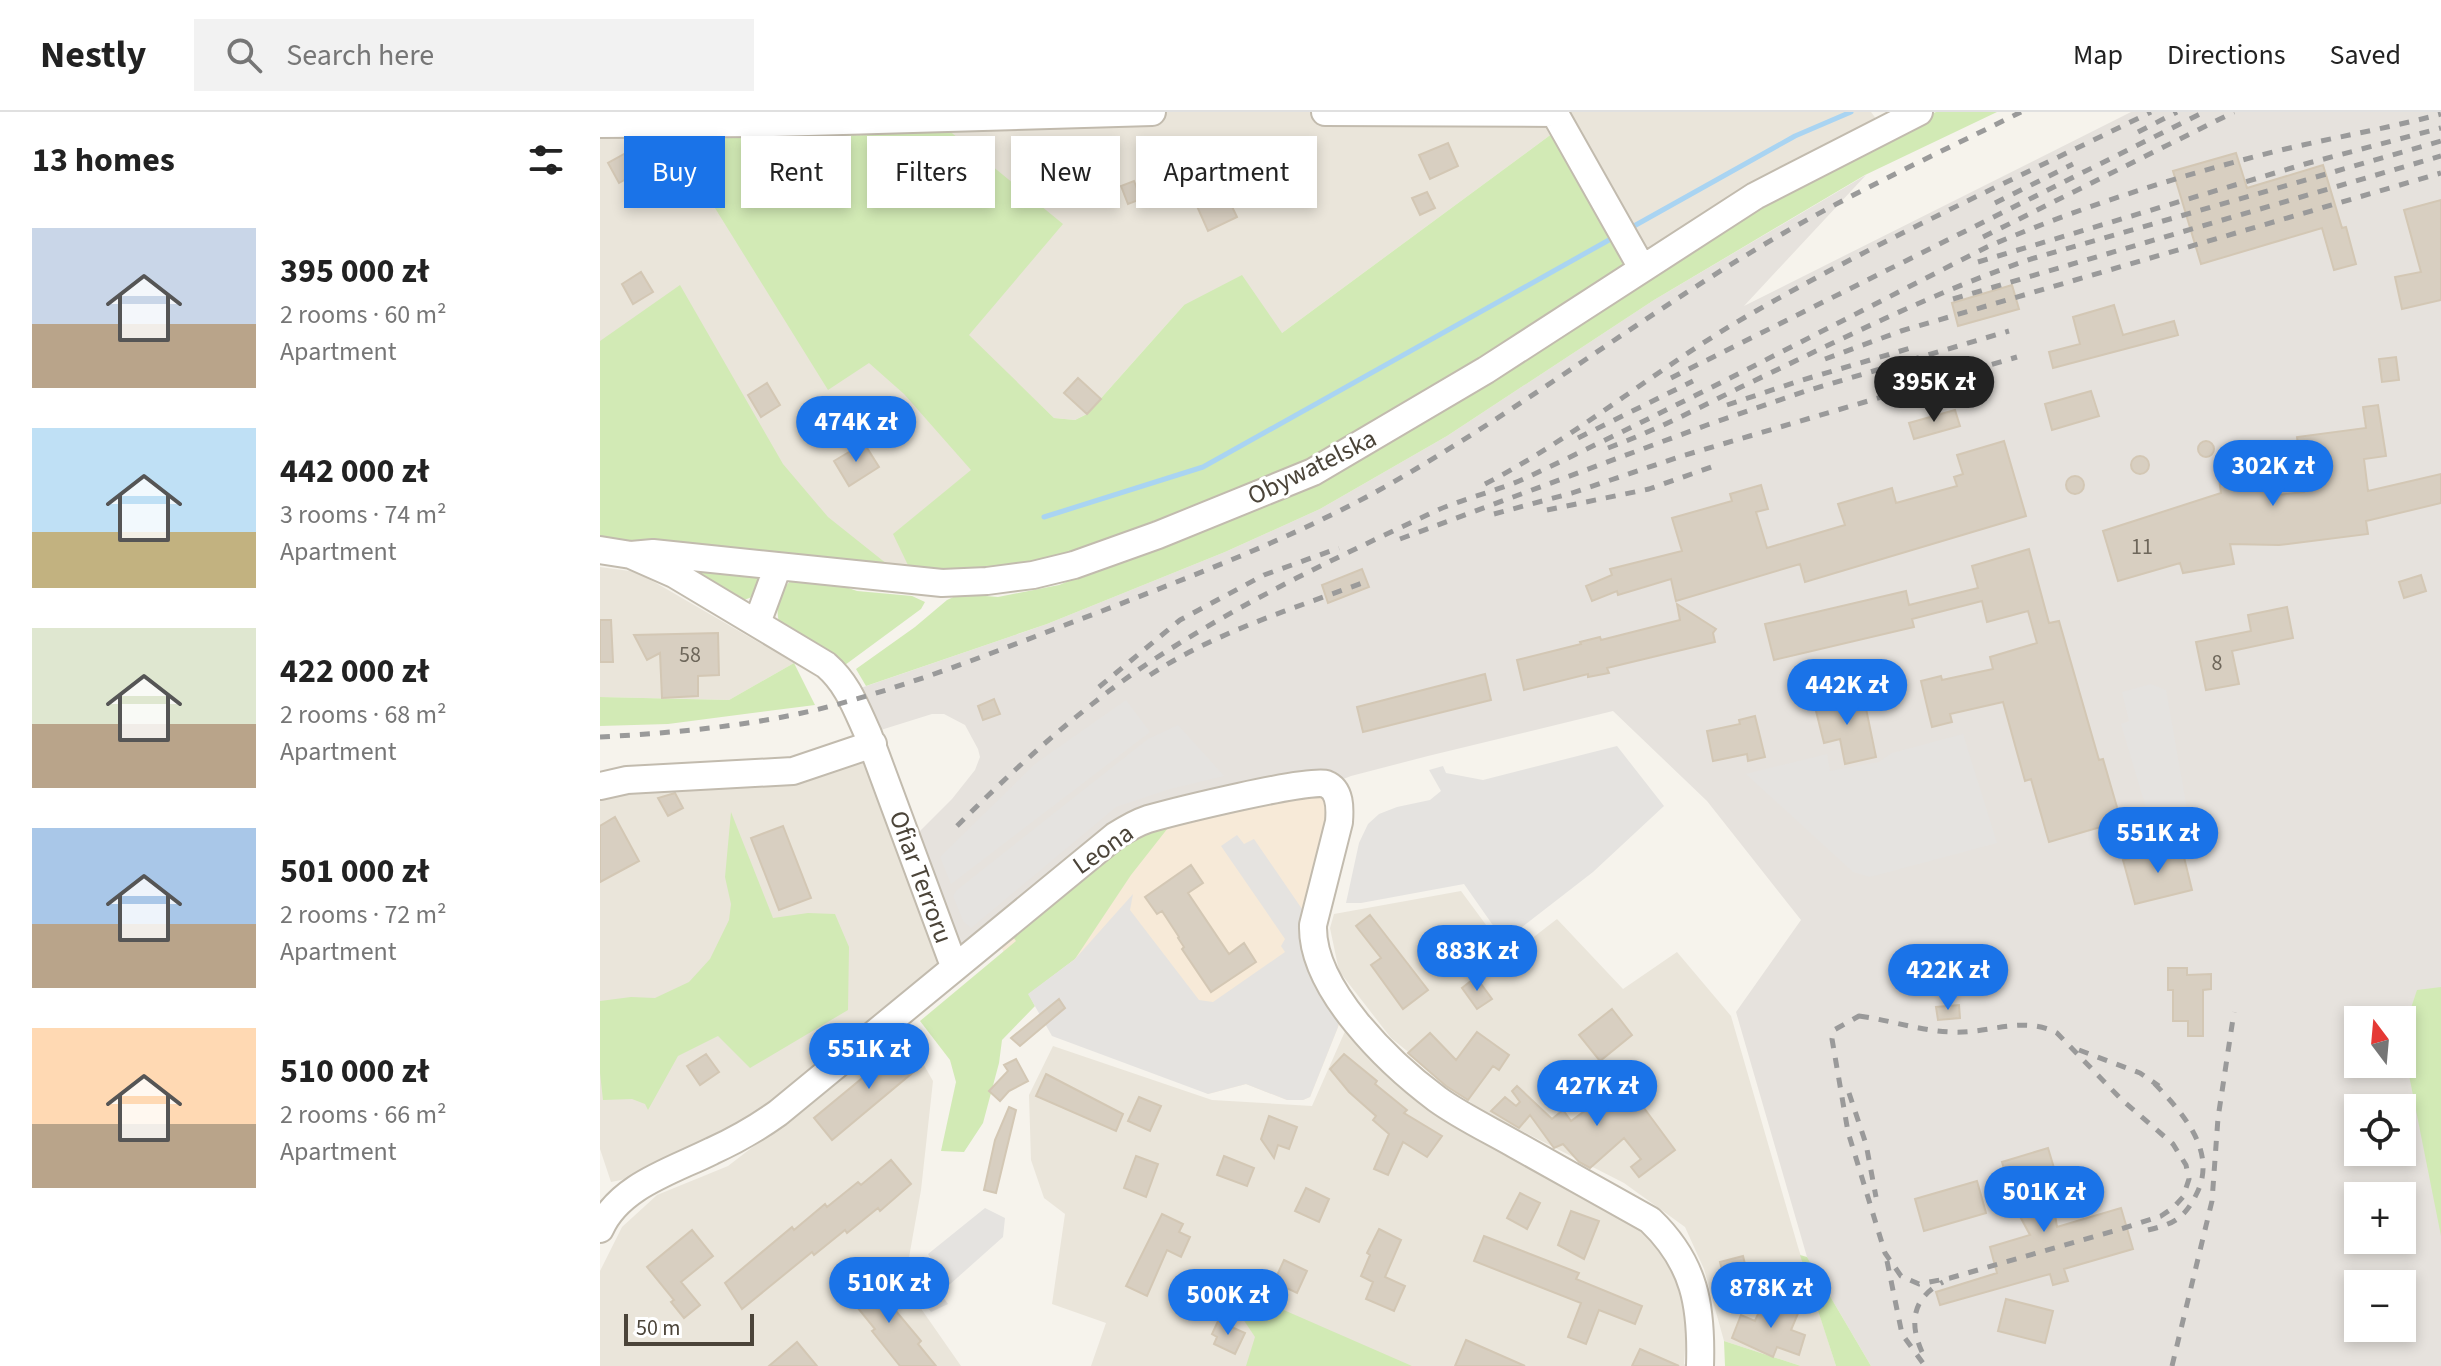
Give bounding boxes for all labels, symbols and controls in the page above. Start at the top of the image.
search box [194,19,754,91]
text: Nestly [40,28,146,82]
icon: search [222,33,266,77]
text: Search here [286,34,434,77]
text: Map [2073,35,2123,75]
text: Directions [2167,35,2286,75]
text: Saved [2330,35,2401,75]
text: 13 homes [32,136,175,185]
chip: Buy [624,136,725,208]
chip: Rent [741,136,851,208]
chip: Filters [867,136,995,208]
chip: New [1011,136,1120,208]
chip: Apartment [1136,136,1317,208]
icon: filters [524,138,568,182]
text: 395 000 zł [280,247,429,296]
icon: home [96,260,192,356]
text: 2 rooms · 60 m² [280,296,447,333]
text: Apartment [280,333,397,370]
pin: 395K zł [1860,356,2008,424]
text: 395K zł [1892,363,1976,400]
pin: 474K zł [782,396,930,464]
text: 474K zł [814,403,898,440]
street label: Obywatelska [1241,420,1383,514]
pin: 302K zł [2199,440,2347,508]
text: 442 000 zł [280,447,429,496]
text: 302K zł [2231,447,2315,484]
icon: home [96,460,192,556]
text: 3 rooms · 74 m² [280,496,447,533]
house number: 11 [2131,531,2153,563]
text: Apartment [280,533,397,570]
house number: 58 [679,639,701,671]
text: 422 000 zł [280,647,429,696]
house number: 8 [2212,647,2223,679]
pin: 442K zł [1773,659,1921,727]
icon: home [96,660,192,756]
text: 442K zł [1805,666,1889,703]
text: 2 rooms · 68 m² [280,696,447,733]
text: Apartment [280,733,397,770]
street label: Ofiar Terroru [880,805,962,949]
pin: 551K zł [2084,807,2232,875]
text: 551K zł [2116,814,2200,851]
street label: Leona [1065,815,1141,883]
text: 501 000 zł [280,847,429,896]
icon: home [96,860,192,956]
text: 2 rooms · 72 m² [280,896,447,933]
pin: 883K zł [1403,925,1551,993]
text: 883K zł [1435,932,1519,969]
text: Apartment [280,933,397,970]
pin: 422K zł [1874,944,2022,1012]
text: 422K zł [1906,951,1990,988]
north arrow [2344,1006,2416,1078]
map controls [2344,1006,2416,1342]
pin: 551K zł [795,1023,943,1091]
text: 551K zł [827,1030,911,1067]
text: 510 000 zł [280,1047,429,1096]
icon: home [96,1060,192,1156]
pin: 427K zł [1523,1060,1671,1128]
text: 427K zł [1555,1067,1639,1104]
button: locate [2344,1094,2416,1166]
text: 2 rooms · 66 m² [280,1096,447,1133]
text: Apartment [280,1133,397,1170]
pin: 501K zł [1970,1166,2118,1234]
text: 501K zł [2002,1173,2086,1210]
button: + [2344,1182,2416,1254]
pin: 510K zł [815,1257,963,1325]
pin: 878K zł [1697,1262,1845,1330]
text: 510K zł [847,1264,931,1301]
pin: 500K zł [1154,1269,1302,1337]
text: 878K zł [1729,1269,1813,1306]
button: − [2344,1270,2416,1342]
text: 500K zł [1186,1276,1270,1313]
scale bar [624,1310,754,1346]
text: 50 m [636,1312,681,1344]

